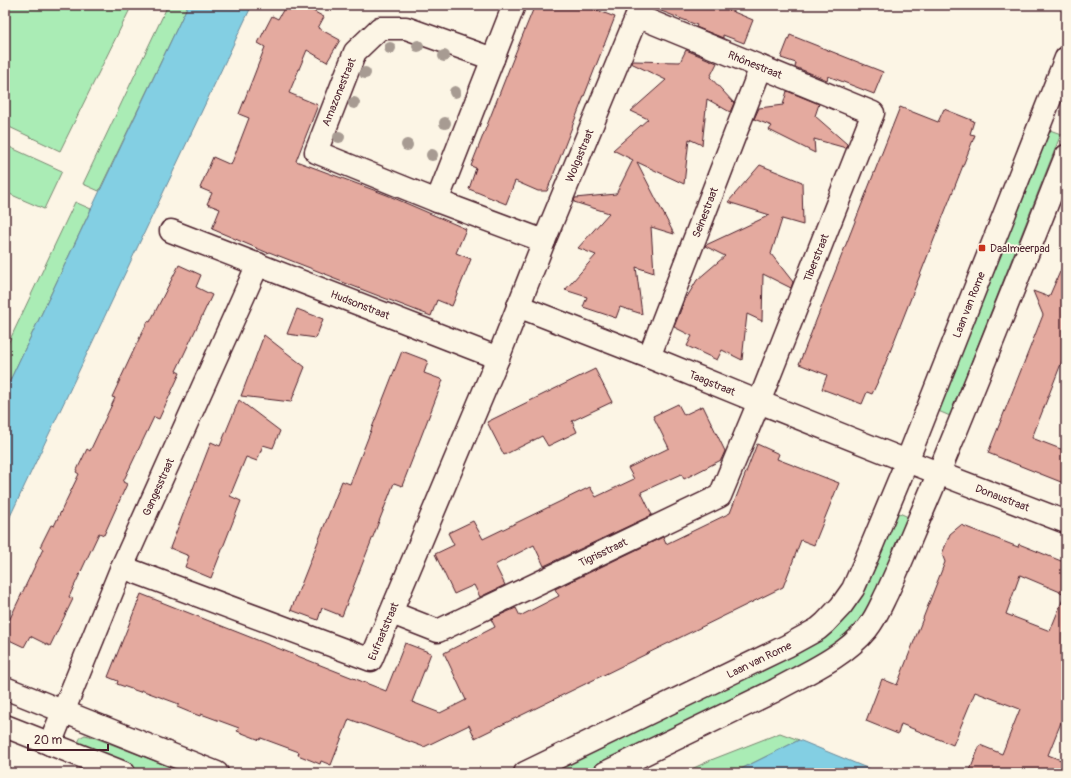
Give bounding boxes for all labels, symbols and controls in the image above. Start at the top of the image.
street label: Rhônestraat [726,48,784,82]
street label: Amazonestraat [319,55,359,128]
street label: Wolgastraat [563,127,596,184]
street label: Seinestraat [689,185,721,239]
street label: Tiberstraat [801,231,831,284]
place label: Daalmeerpad [990,242,1050,255]
marker: Daalmeerpad [977,243,987,253]
street label: Laan van Rome [950,269,988,340]
street label: Hudsonstraat [329,287,392,322]
street label: Taagstraat [687,368,738,398]
street label: Gangesstraat [139,455,177,518]
street label: Donaustraat [973,481,1032,514]
street label: Tigrisstraat [576,535,630,569]
street label: Eufraatstraat [365,600,401,662]
street label: Laan van Rome [724,638,794,681]
scale bar [28,726,108,752]
text: 20 m [34,733,63,748]

